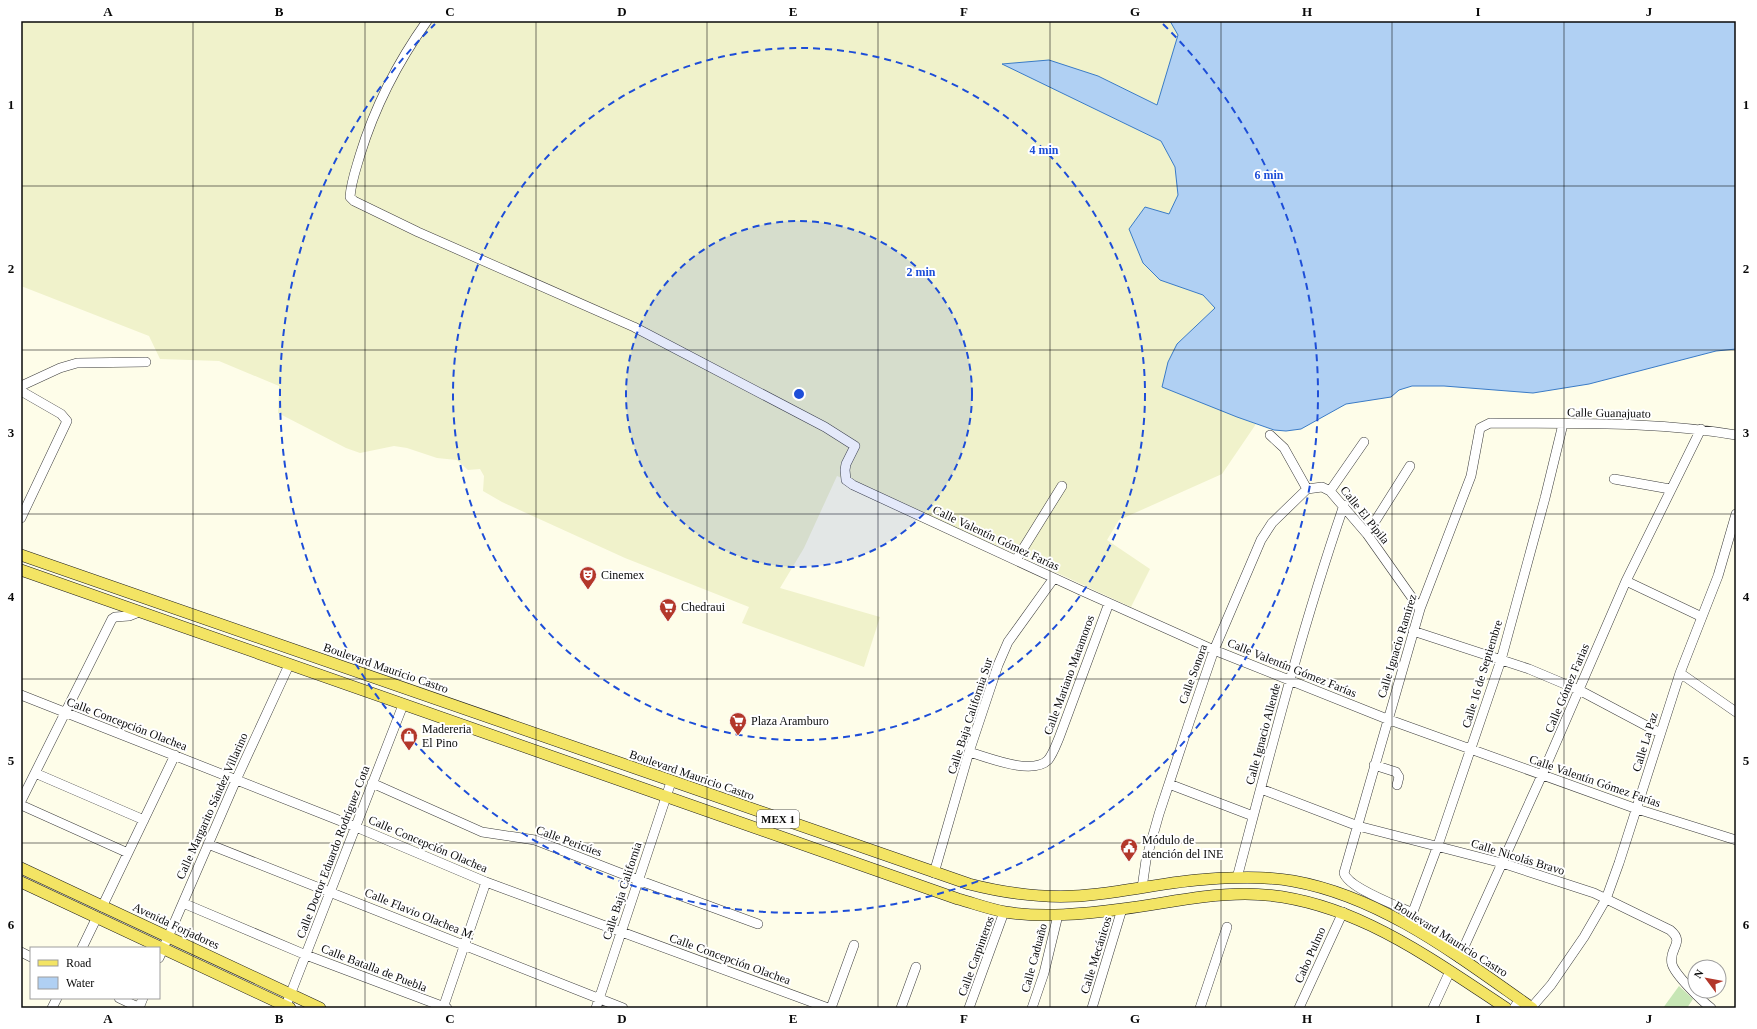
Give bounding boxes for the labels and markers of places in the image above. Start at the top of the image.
centre of rings [792,387,806,401]
theatre icon: Cinemex [578,565,598,590]
place label: Cinemex [601,568,644,582]
supermarket icon: Chedraui [658,597,678,622]
place label: Chedraui [681,600,726,614]
supermarket icon: Plaza Aramburo [728,711,748,736]
place label: Plaza Aramburo [751,714,829,728]
place label: Madereria El Pino [422,722,472,750]
shop icon: Madereria El Pino [399,726,419,751]
place label: Módulo de atención del INE [1142,833,1223,861]
public building icon: Módulo de atención del INE [1119,837,1139,862]

